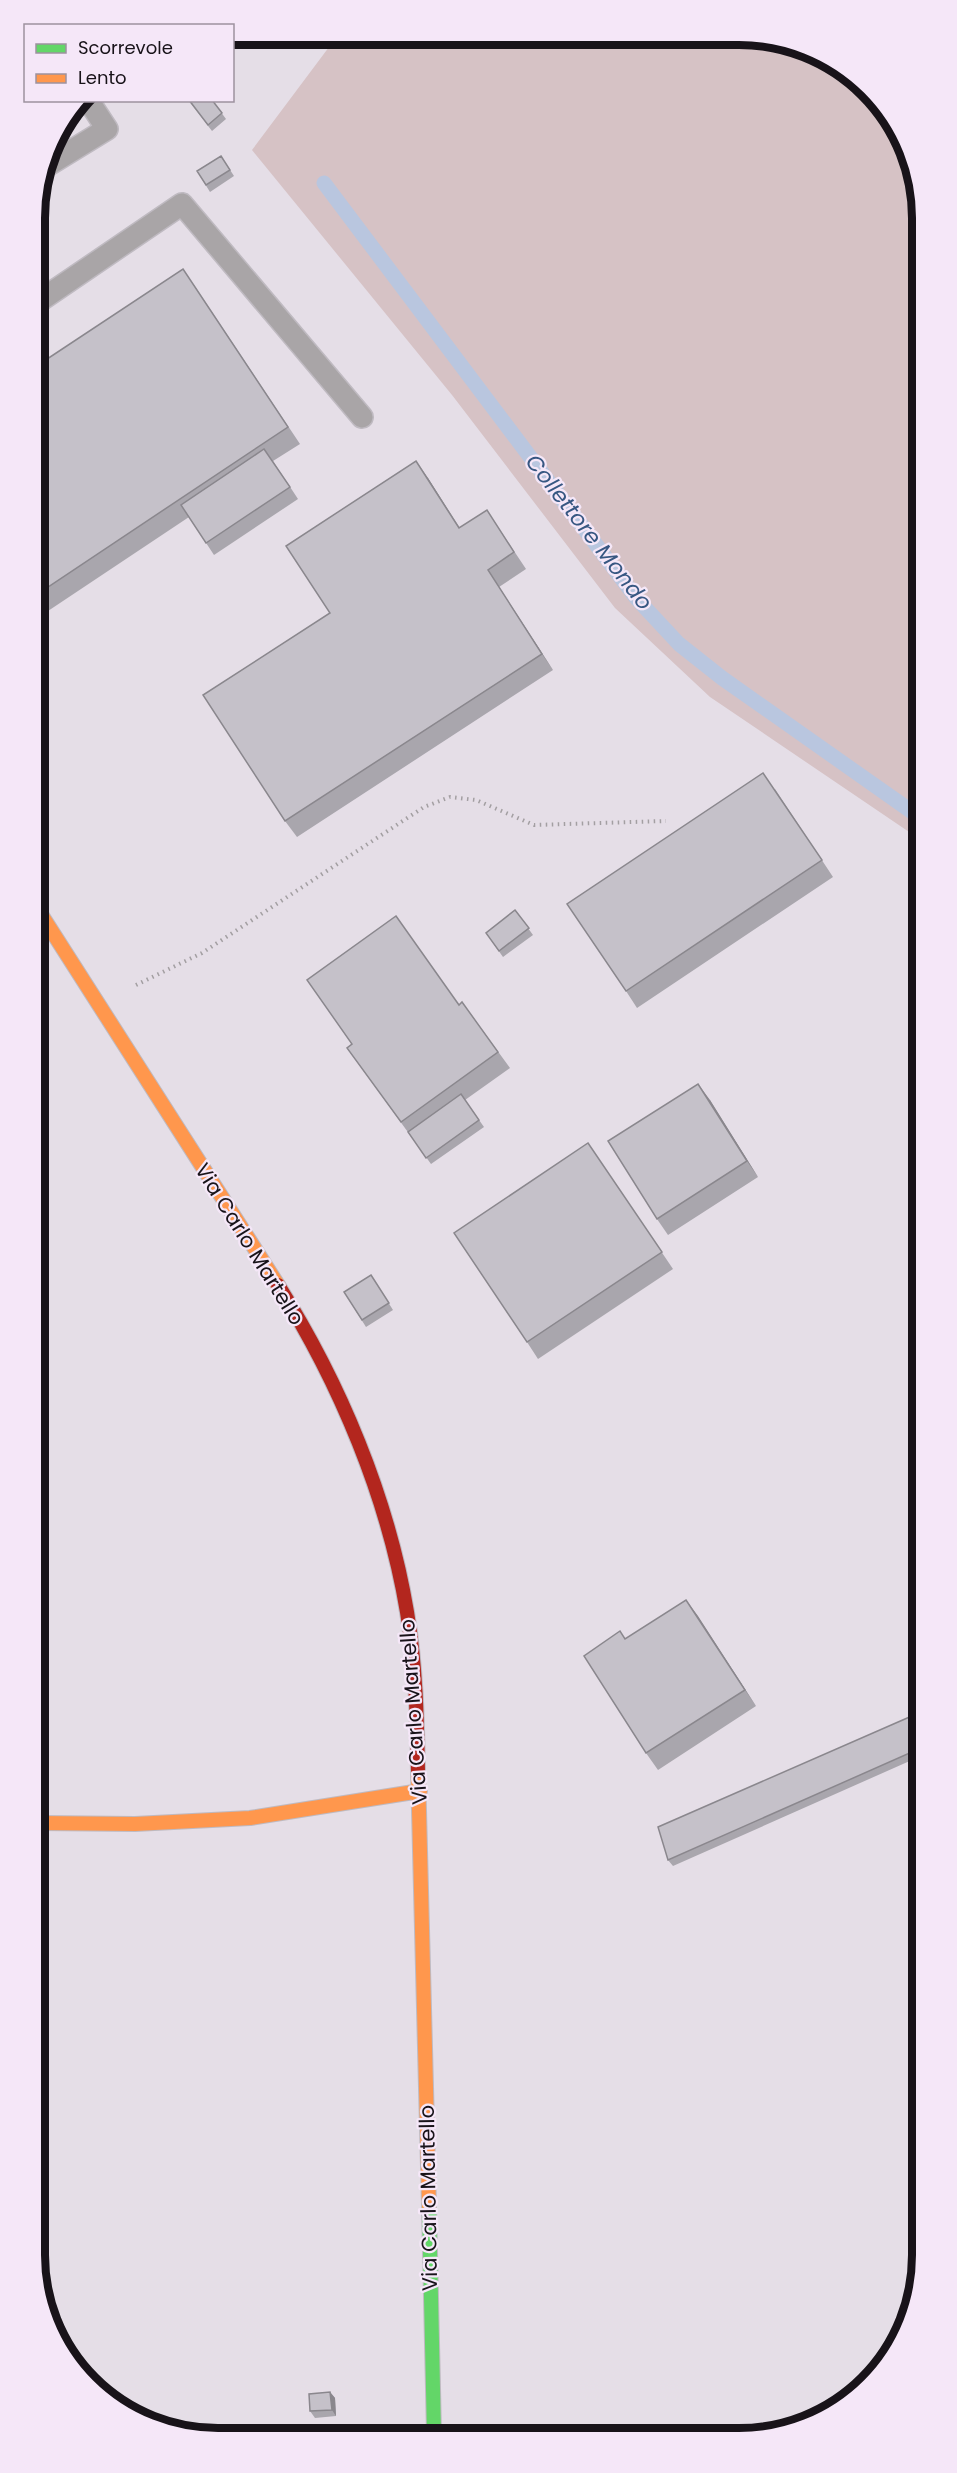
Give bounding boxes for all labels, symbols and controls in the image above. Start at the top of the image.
legend [24,24,234,102]
text: Scorrevole [78,35,173,60]
text: Lento [78,65,127,90]
water label: Collettore Mondo [518,448,660,616]
street label: Via Carlo Martello [188,1157,312,1331]
street label: Via Carlo Martello [392,1618,434,1806]
street label: Via Carlo Martello [412,2105,444,2291]

